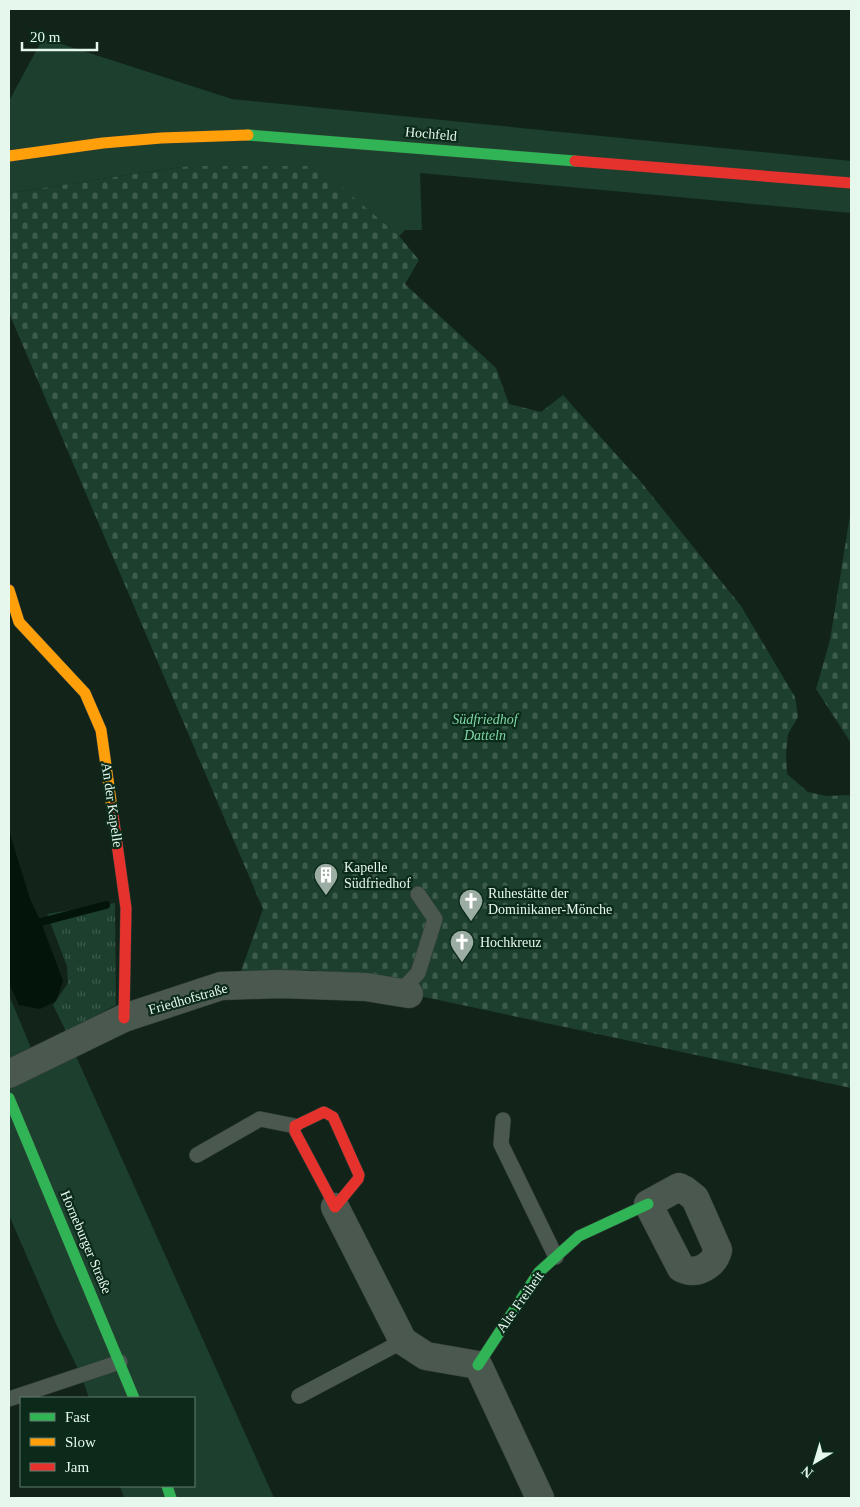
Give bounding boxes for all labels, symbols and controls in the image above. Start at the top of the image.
scale bar [22,20,98,52]
text: 20 m [30,29,61,45]
street label: Hochfeld [404,124,458,144]
park label: Südfriedhof Datteln [452,712,520,743]
street label: An der Kapelle [99,762,125,848]
place label: Kapelle Südfriedhof [344,860,411,891]
building icon: Kapelle Südfriedhof [313,862,339,896]
place label: Ruhestätte der Dominikaner-Mönche [488,886,612,917]
church icon: Ruhestätte der Dominikaner-Mönche [458,888,484,922]
church icon: Hochkreuz [449,929,475,963]
place label: Hochkreuz [480,935,541,950]
street label: Friedhofstraße [147,981,229,1017]
street label: Horneburger Straße [57,1188,115,1296]
street label: Alte Freiheit [493,1268,547,1335]
legend [20,1397,195,1487]
text: Fast [65,1409,91,1425]
text: Slow [65,1434,96,1450]
north arrow [790,1437,840,1487]
text: Jam [65,1459,89,1475]
text: N [799,1463,816,1481]

